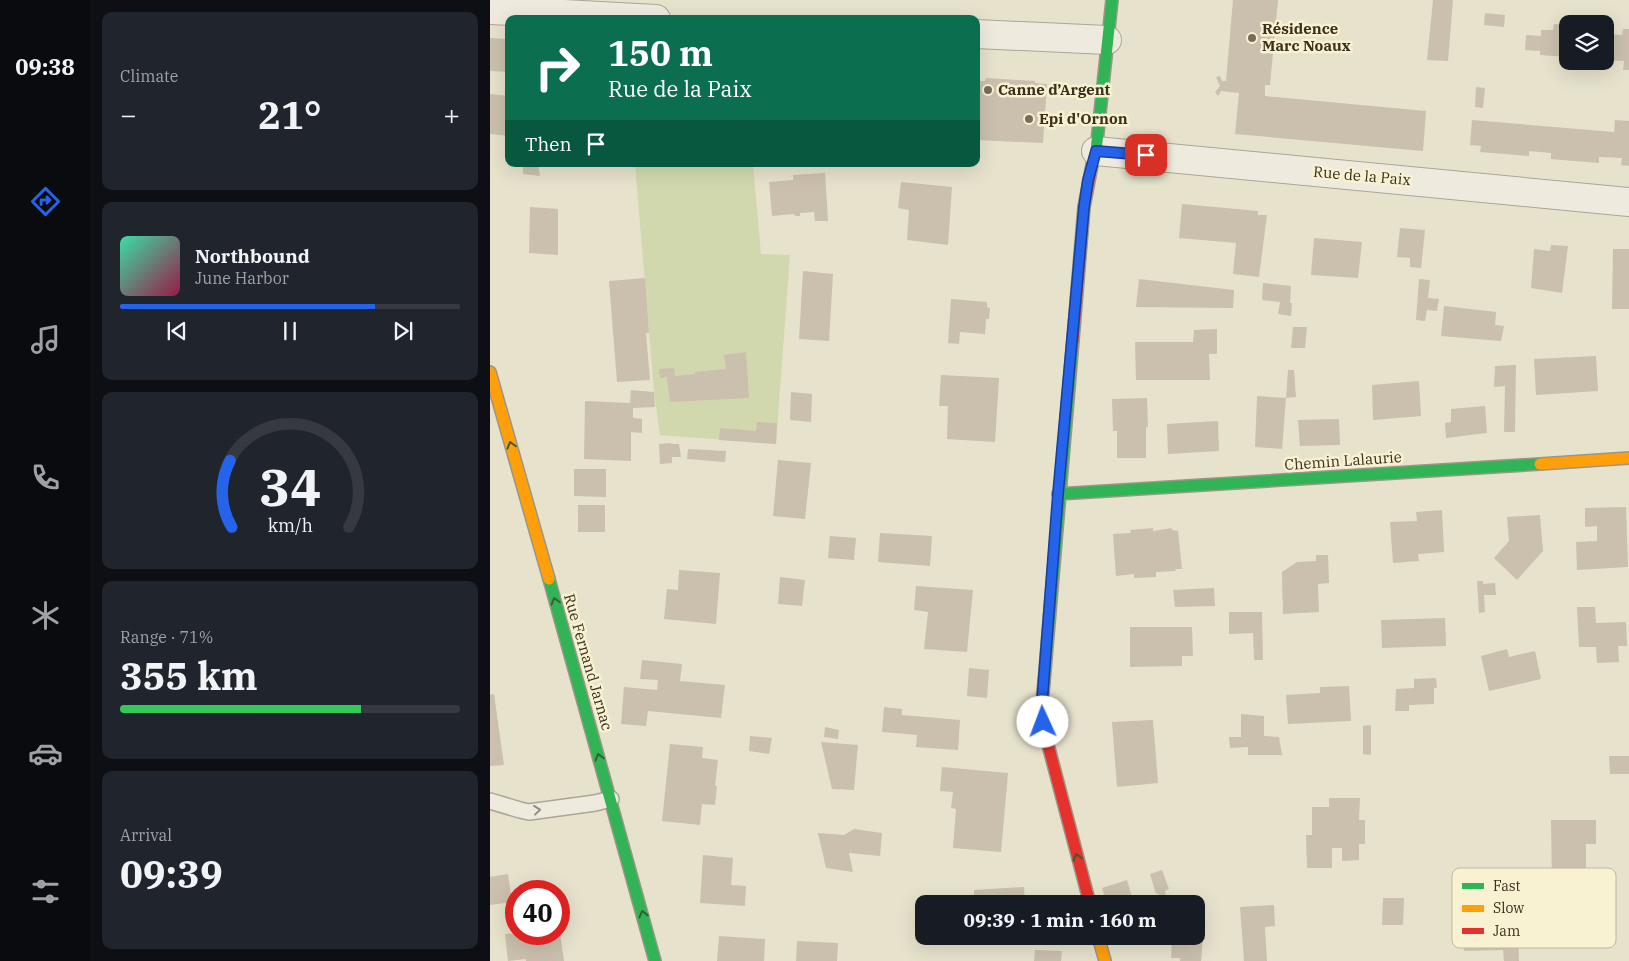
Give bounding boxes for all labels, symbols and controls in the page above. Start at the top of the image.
map controls [1559,15,1614,70]
button: layers [1559,15,1614,70]
place label: Résidence Marc Noaux [1262,19,1351,55]
text: 150 m [608,30,713,76]
marker: Résidence Marc Noaux [1246,32,1258,44]
icon: right [525,35,590,100]
text: 09:38 [15,52,75,81]
text: Climate [120,66,178,86]
text: Rue de la Paix [608,74,752,103]
place label: Canne d’Argent [998,80,1111,99]
marker: Canne d’Argent [982,84,994,96]
text: 21° [258,90,322,139]
text: − [120,96,137,133]
text: + [443,96,460,133]
place label: Epi d'Ornon [1039,109,1128,128]
marker: Epi d'Ornon [1023,113,1035,125]
icon: arrive [582,130,610,158]
text: Then [525,132,572,156]
pin [1125,134,1167,176]
icon: arrive [1132,141,1160,169]
street label: Rue de la Paix [1312,162,1412,189]
icon: directions [28,184,63,219]
text: Northbound [195,244,310,268]
text: June Harbor [195,268,289,288]
icon: previous [163,317,191,345]
icon: pause [276,317,304,345]
icon: next [389,317,417,345]
icon: music [28,322,63,357]
one-way arrow [506,441,516,449]
street label: Chemin Lalaurie [1284,447,1402,474]
text: 34 [259,453,321,520]
icon: phone [28,460,63,495]
text: km/h [267,514,313,537]
street label: Rue Fernand Jarnac [560,591,617,733]
one-way arrow [550,596,561,605]
icon: climate [28,598,63,633]
text: Range · 71% [120,627,213,647]
text: 355 km [120,651,258,700]
position arrow [1016,695,1068,747]
icon: car [28,736,63,771]
one-way arrow [595,754,605,762]
one-way arrow [533,805,541,816]
text: Arrival [120,825,172,845]
text: 09:39 [120,849,223,898]
one-way arrow [1072,852,1083,861]
legend [1452,868,1616,948]
icon: filters [28,874,63,909]
text: Fast [1493,877,1521,895]
speed limit sign: 40 [505,880,570,945]
text: Slow [1493,899,1524,917]
text: 09:39 · 1 min · 160 m [964,908,1156,932]
one-way arrow [638,909,649,918]
text: Jam [1493,922,1520,940]

